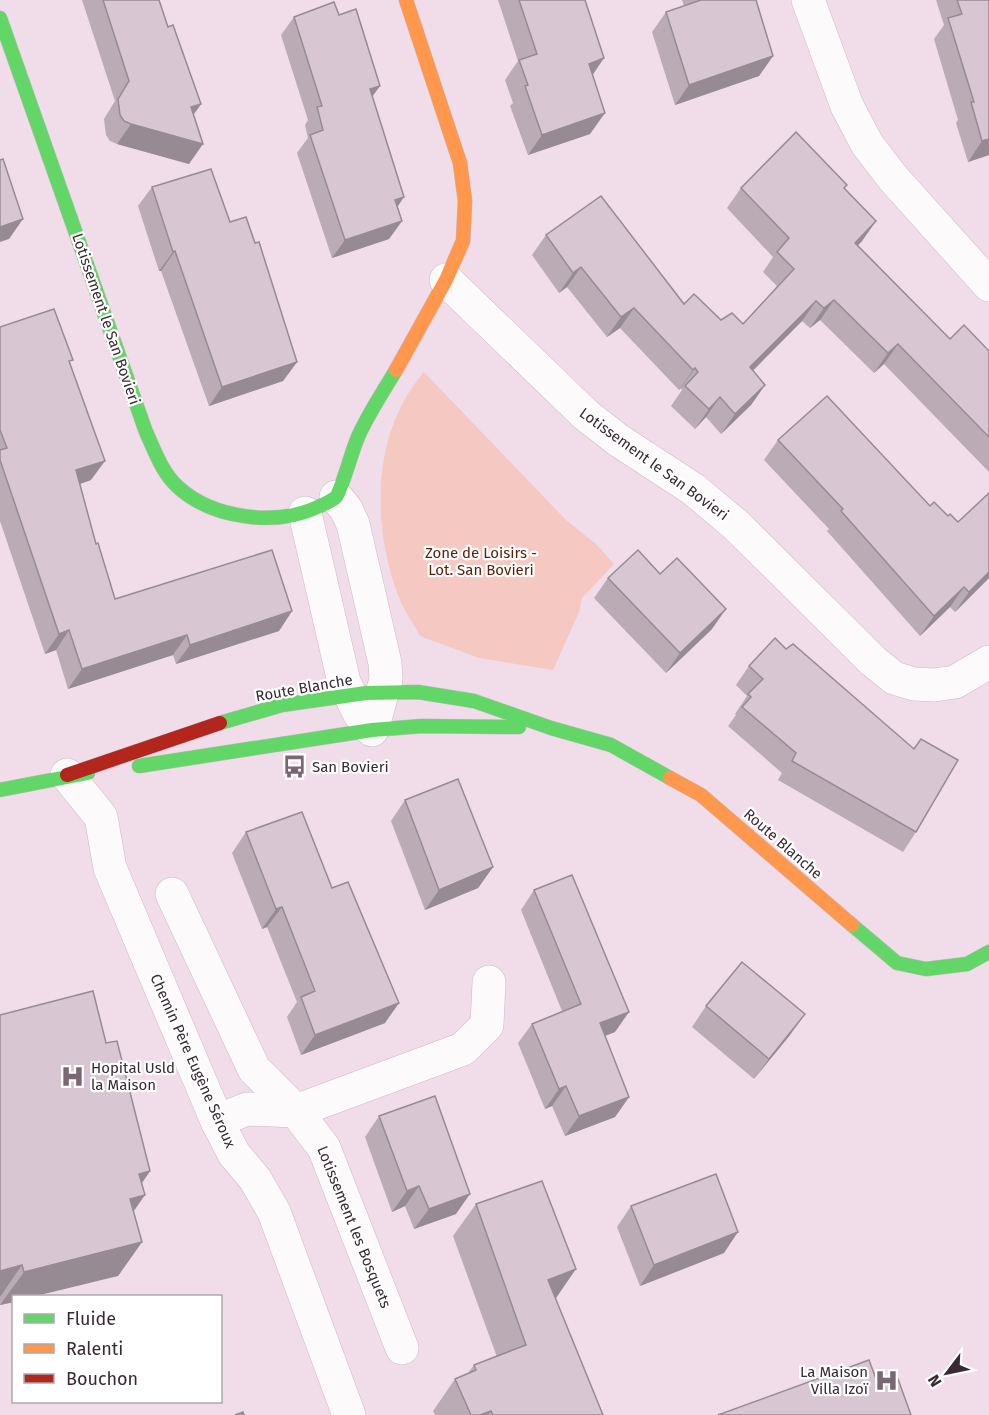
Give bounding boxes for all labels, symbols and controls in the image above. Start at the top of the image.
street label: Lotissement le San Bovieri [68,231,144,407]
street label: Lotissement le San Bovieri [576,404,732,524]
park label: Zone de Loisirs - Lot. San Bovieri [425,544,537,579]
street label: Route Blanche [254,671,354,705]
bus stop icon: San Bovieri [281,754,307,780]
place label: San Bovieri [312,758,389,776]
street label: Route Blanche [740,805,826,883]
street label: Chemin Père Eugène Séroux [146,971,240,1151]
place label: Hopital Usld la Maison [91,1059,175,1094]
hospital icon: Hopital Usld la Maison [60,1064,86,1090]
street label: Lotissement les Bosquets [313,1143,395,1311]
legend [12,1295,222,1403]
text: Fluide [66,1308,116,1330]
text: Ralenti [66,1338,123,1360]
north arrow [917,1343,977,1403]
place label: La Maison Villa Izoï [800,1363,869,1398]
text: Bouchon [66,1368,138,1390]
hospital icon: La Maison Villa Izoï [873,1368,899,1394]
text: N [924,1371,946,1390]

